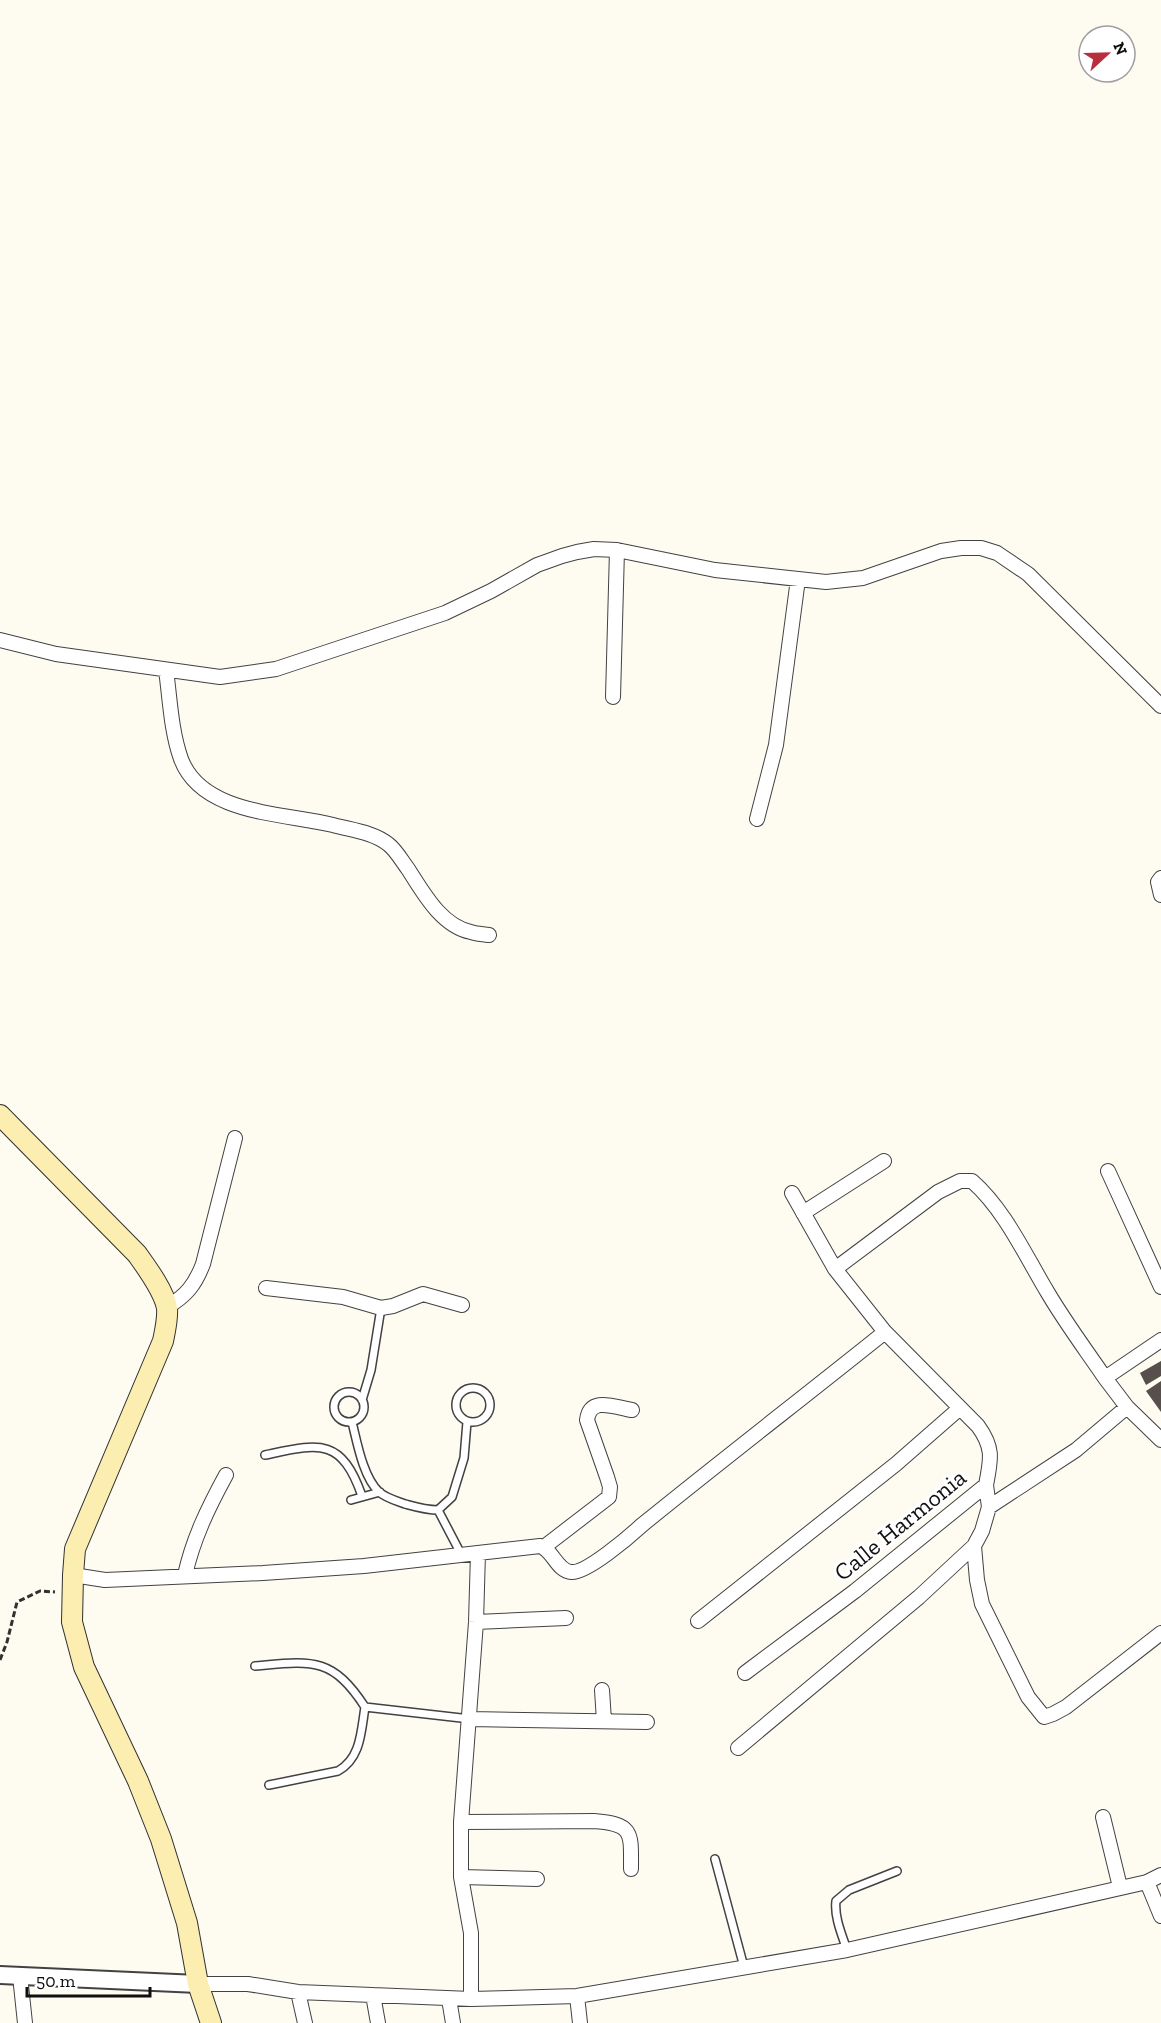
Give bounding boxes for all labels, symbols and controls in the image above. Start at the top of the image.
north arrow [1077,24,1137,84]
text: N [1109,39,1132,58]
street label: Calle Harmonia [828,1462,972,1587]
scale bar [27,1960,150,1998]
text: 50 m [36,1970,76,1992]

